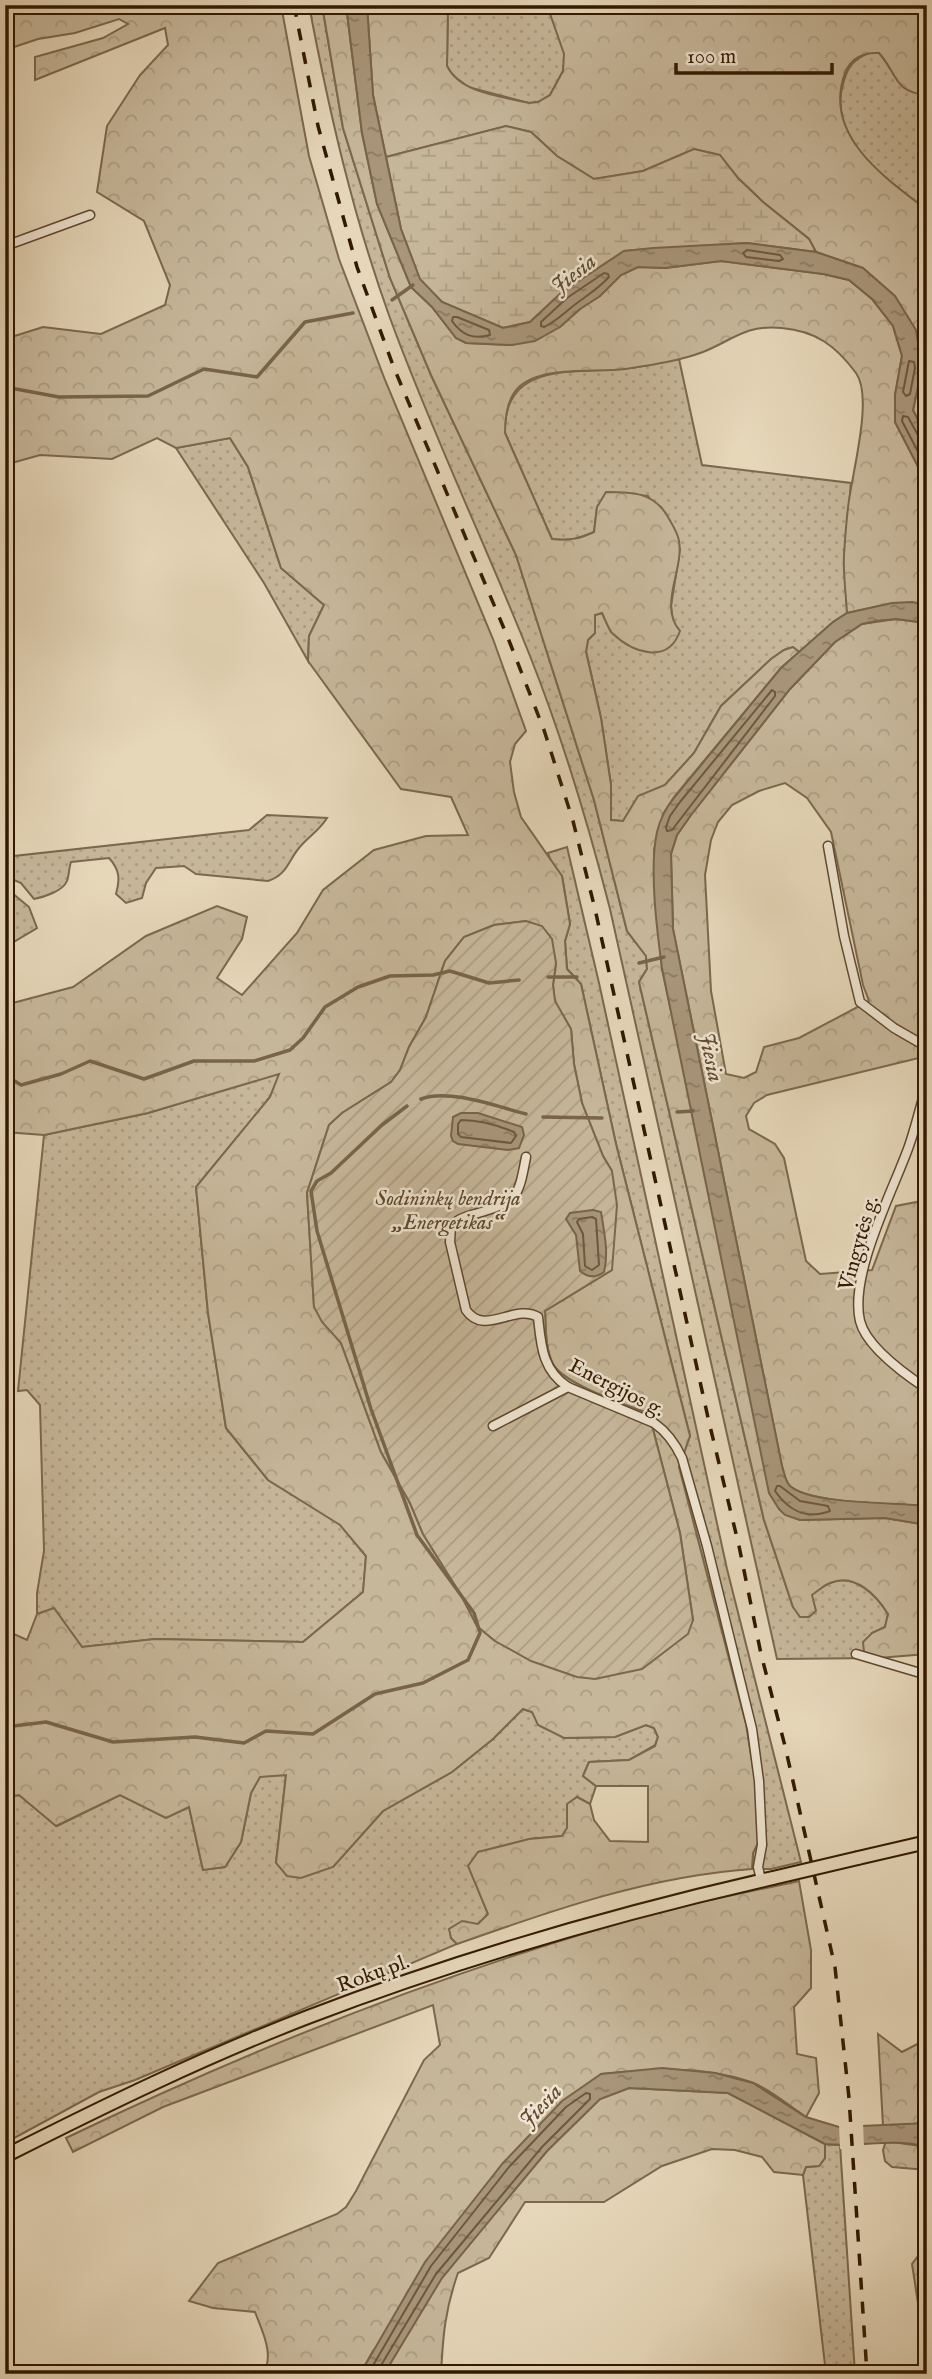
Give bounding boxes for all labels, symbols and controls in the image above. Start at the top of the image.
scale bar [676,32,832,76]
text: 100 m [687,44,736,71]
water label: Jiesia [545,247,603,301]
water label: Jiesia [691,1030,730,1085]
park label: Sodininkų bendrija „Energetikas“ [375,1186,521,1237]
street label: Vingytės g. [833,1193,886,1295]
street label: Energijos g. [564,1353,669,1424]
street label: Rokų pl. [333,1949,414,2000]
water label: Jiesia [513,2078,569,2134]

